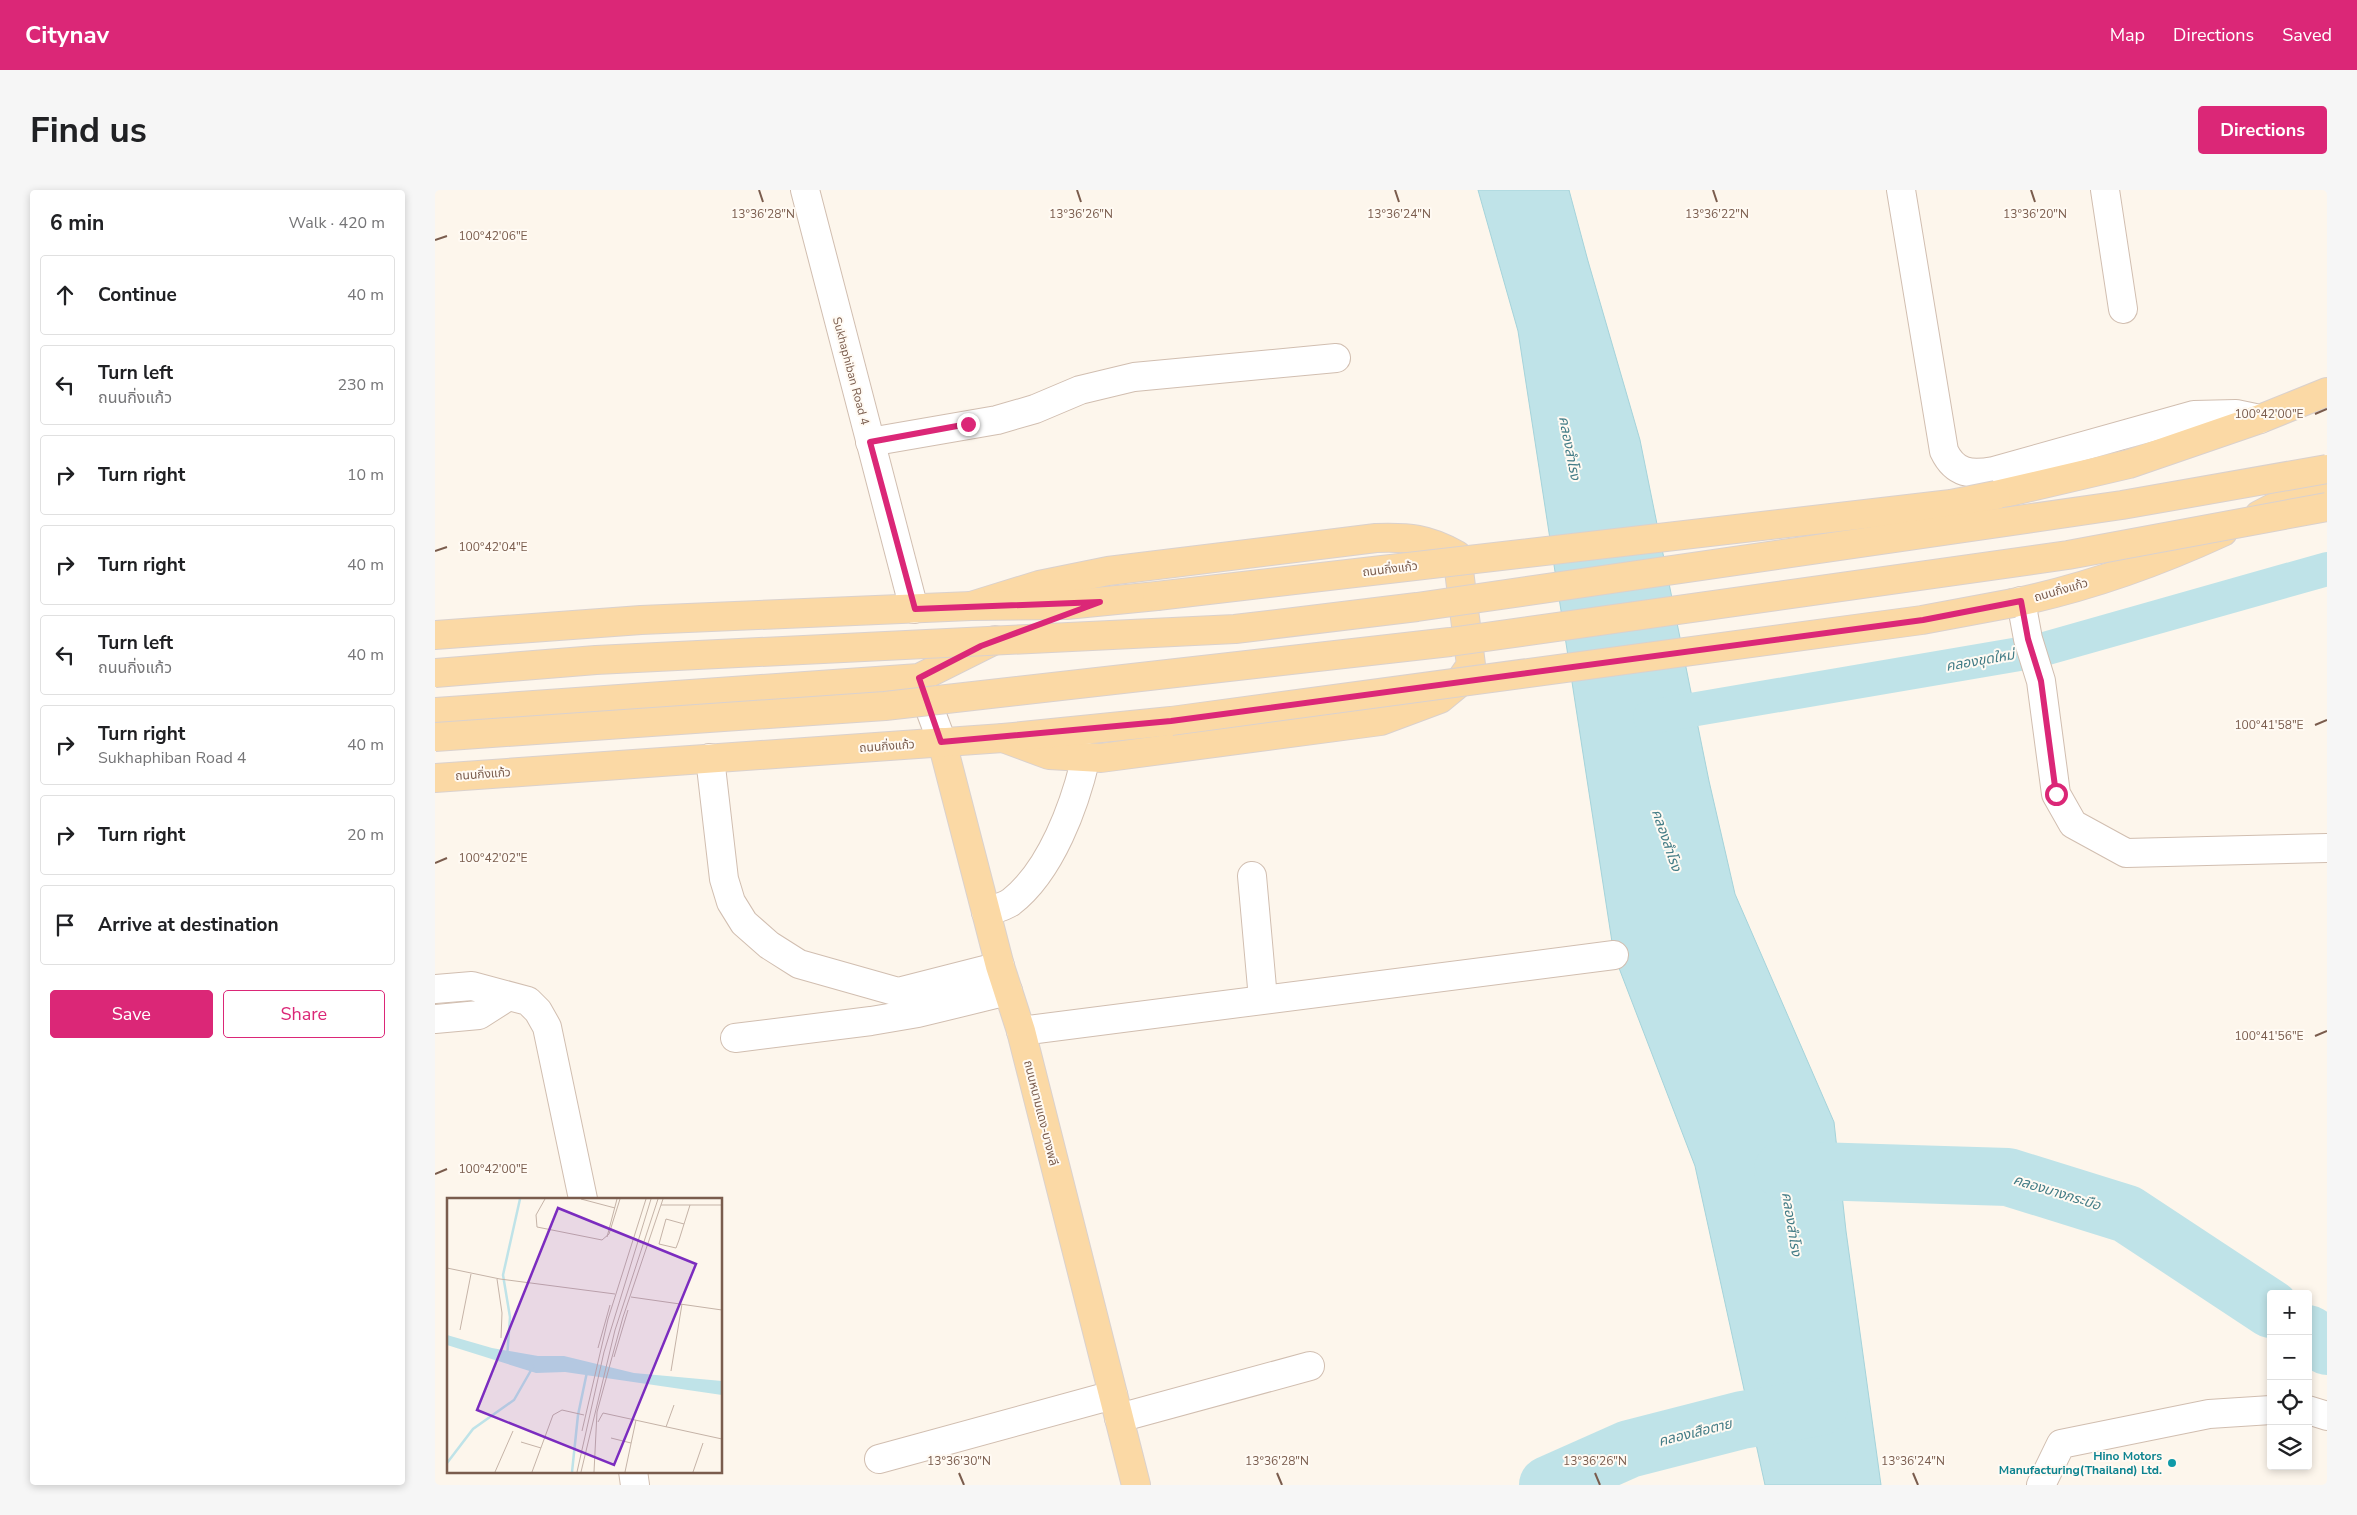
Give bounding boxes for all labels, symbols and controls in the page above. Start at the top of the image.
text: Citynav [25,19,109,51]
text: Map [2110,23,2145,47]
text: Directions [2173,23,2254,47]
text: Saved [2282,23,2332,47]
button: Directions [2198,106,2327,154]
text: Find us [30,107,147,154]
text: 13°36'28"N [731,206,795,222]
text: 13°36'26"N [1049,206,1113,222]
text: 13°36'24"N [1367,206,1431,222]
text: 13°36'22"N [1685,206,1749,222]
text: 13°36'20"N [2003,206,2067,222]
text: 6 min [50,209,104,237]
text: Walk · 420 m [289,212,385,234]
text: 100°42'06"E [458,228,528,244]
icon: ahead [51,281,79,309]
text: Continue [98,282,177,308]
text: 40 m [347,284,384,306]
street label: Sukhaphiban Road 4 [829,315,873,427]
text: Turn left [98,360,173,386]
icon: left [51,371,79,399]
text: 230 m [337,374,384,396]
text: ถนนกิ่งแก้ว [98,387,172,409]
text: 100°42'00"E [2234,406,2304,422]
route end [957,413,980,436]
water label: คลองสำโรง [1554,415,1585,483]
icon: right [51,461,79,489]
text: Turn right [98,462,185,488]
text: 10 m [347,464,384,486]
text: 100°42'04"E [458,539,528,555]
icon: right [51,551,79,579]
text: Turn right [98,552,185,578]
text: 40 m [347,554,384,576]
street label: ถนนกิ่งแก้ว [1361,557,1419,580]
street label: ถนนกิ่งแก้ว [2032,574,2090,605]
text: Turn left [98,630,173,656]
icon: left [51,641,79,669]
text: 40 m [347,644,384,666]
water label: คลองขุดใหม่ [1944,645,2018,676]
text: ถนนกิ่งแก้ว [98,657,172,679]
text: 100°41'58"E [2234,717,2304,733]
text: Turn right [98,721,185,747]
icon: right [51,731,79,759]
text: 40 m [347,734,384,756]
street label: ถนนกิ่งแก้ว [859,736,915,756]
text: Sukhaphiban Road 4 [98,747,246,769]
street label: ถนนกิ่งแก้ว [455,764,511,784]
route start [2045,783,2068,806]
water label: คลองสำโรง [1647,807,1686,875]
icon: right [51,821,79,849]
text: Turn right [98,822,185,848]
text: 20 m [347,824,384,846]
text: 100°42'02"E [458,850,528,866]
icon: arrive [51,911,79,939]
text: Arrive at destination [98,912,279,938]
button: Save [50,990,213,1038]
button: Share [223,990,385,1038]
text: 100°41'56"E [2234,1028,2304,1044]
street label: ถนนหนามแดง-บางพลี [1020,1059,1062,1167]
text: 100°42'00"E [458,1161,528,1177]
water label: คลองบางกระบือ [2011,1170,2104,1215]
water label: คลองสำโรง [1777,1191,1806,1259]
inset map [447,1198,723,1472]
map controls [2267,1290,2312,1470]
button: + [2267,1290,2312,1335]
button: − [2267,1335,2312,1380]
button: locate [2267,1380,2312,1425]
water label: คลองเสือตาย [1656,1414,1735,1451]
button: layers [2267,1425,2312,1470]
place label: Hino Motors Manufacturing(Thailand) Ltd. [1999,1448,2162,1478]
text: 13°36'30"N [927,1453,991,1469]
text: 13°36'28"N [1245,1453,1309,1469]
text: 13°36'26"N [1563,1453,1627,1469]
text: 13°36'24"N [1881,1453,1945,1469]
marker: Hino Motors Manufacturing(Thailand) Ltd. [2166,1457,2178,1469]

